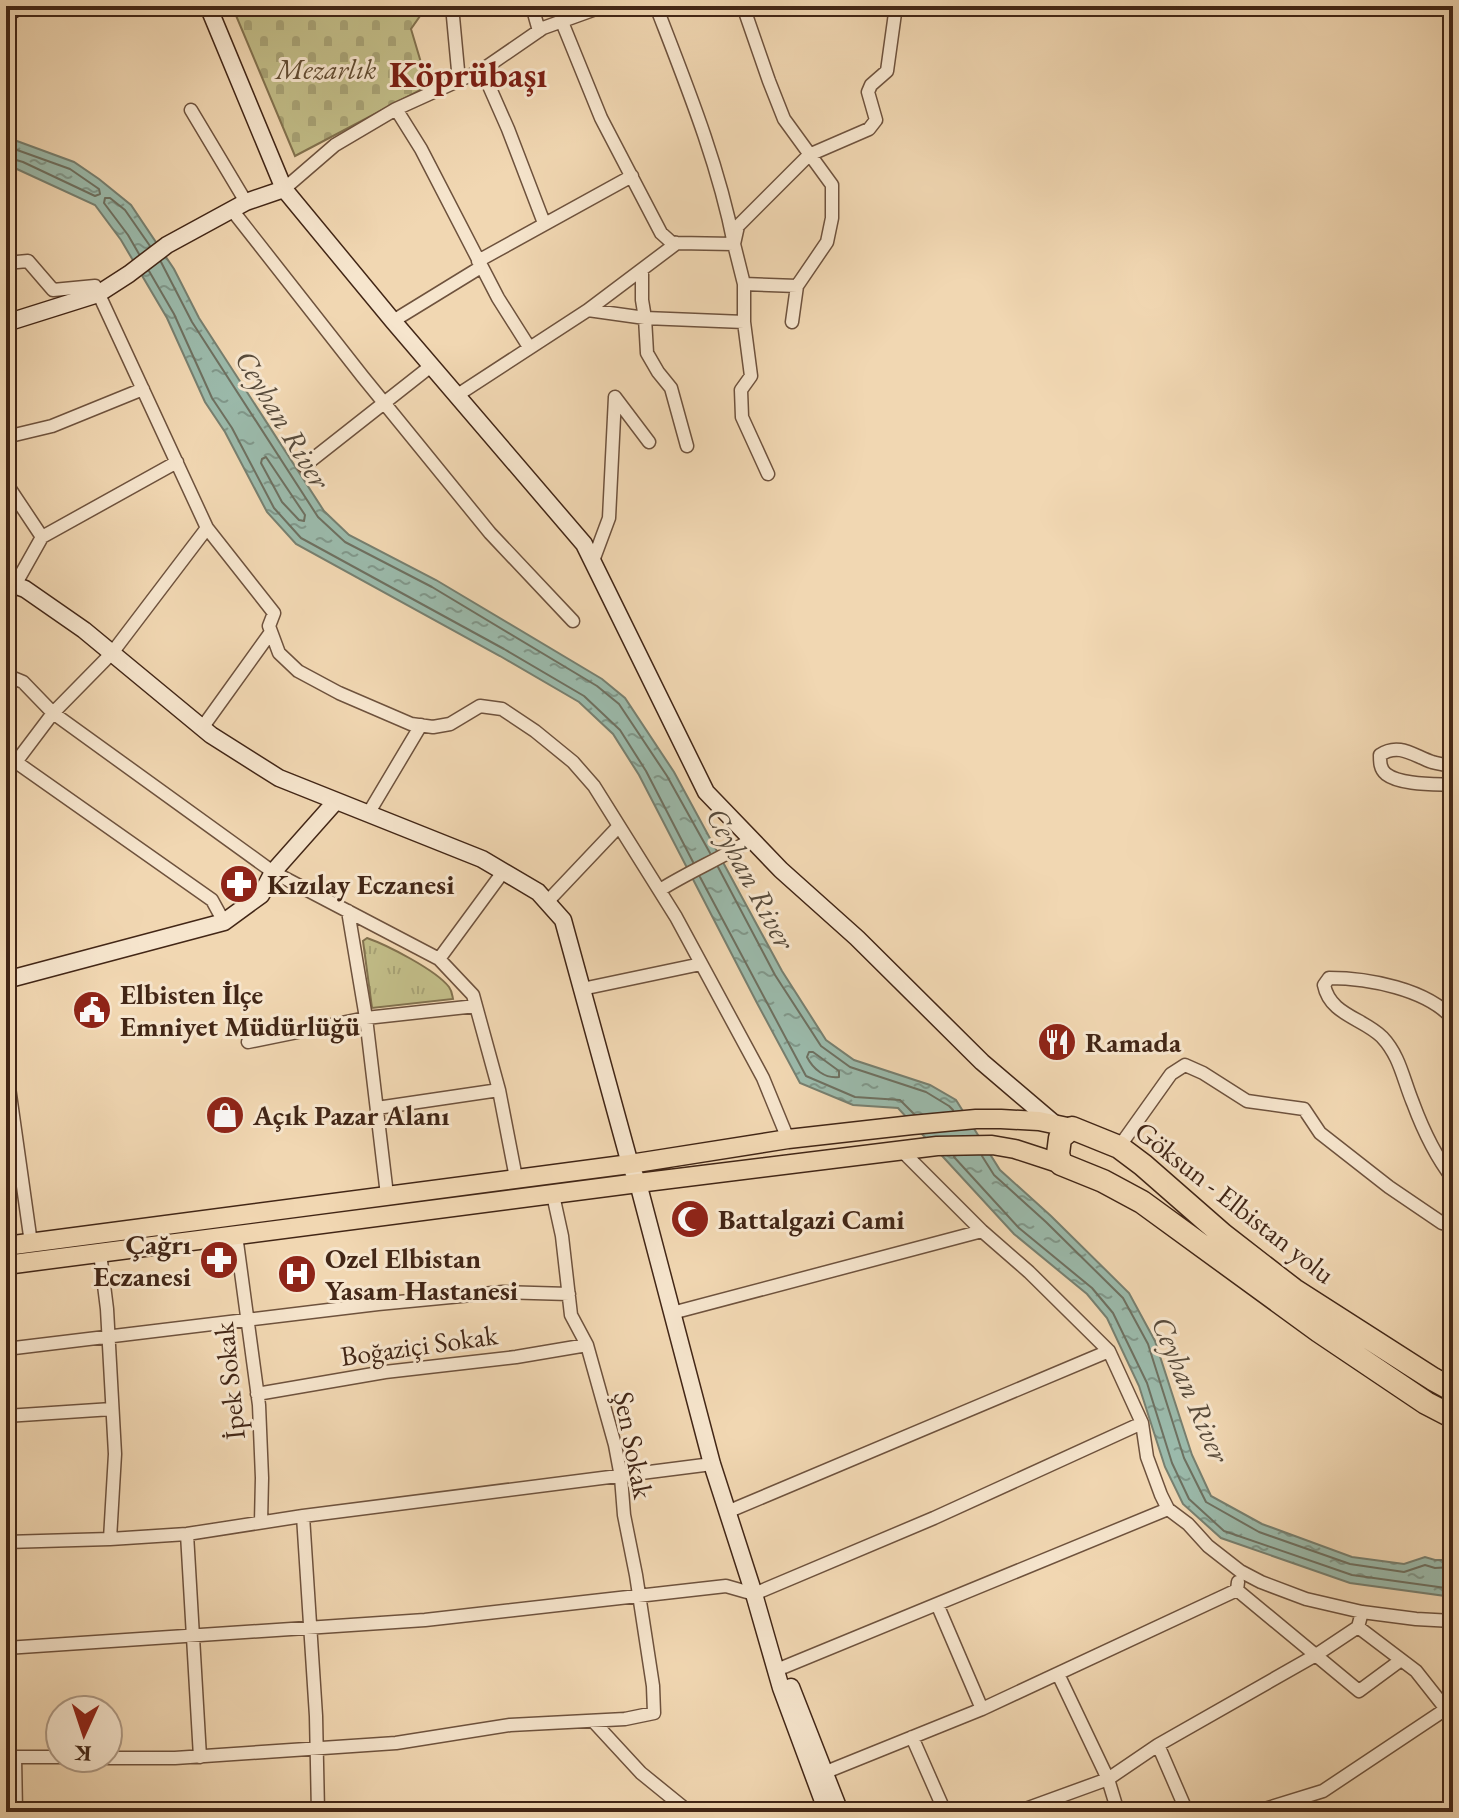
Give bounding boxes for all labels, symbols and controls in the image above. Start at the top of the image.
park label: Mezarlık [274,51,377,87]
district label: Köprübaşı [389,51,547,98]
water label: Ceyhan River [226,342,341,497]
water label: Ceyhan River [697,800,805,957]
pharmacy icon: Kızılay Eczanesi [218,863,260,905]
place label: Kızılay Eczanesi [267,866,454,902]
place label: Elbisten İlçe Emniyet Müdürlüğü [120,976,360,1044]
public building icon: Elbisten İlçe Emniyet Müdürlüğü [71,989,113,1031]
restaurant icon: Ramada [1036,1021,1078,1063]
place label: Ramada [1085,1024,1182,1060]
shop icon: Açık Pazar Alanı [204,1094,246,1136]
place label: Açık Pazar Alanı [252,1097,450,1133]
street label: Göksun - Elbistan yolu [1128,1113,1342,1291]
mosque icon: Battalgazi Cami [669,1198,711,1240]
place label: Battalgazi Cami [718,1201,905,1237]
place label: Çağrı Eczanesi [93,1226,191,1294]
pharmacy icon: Çağrı Eczanesi [198,1239,240,1281]
place label: Ozel Elbistan Yasam Hastanesi [325,1240,518,1308]
hospital icon: Ozel Elbistan Yasam Hastanesi [276,1253,318,1295]
water label: Ceyhan River [1143,1310,1240,1470]
street label: Boğaziçi Sokak [338,1316,501,1374]
street label: İpek Sokak [205,1320,253,1441]
street label: Şen Sokak [606,1388,662,1502]
north arrow [44,1694,124,1774]
text: K [74,1739,92,1768]

